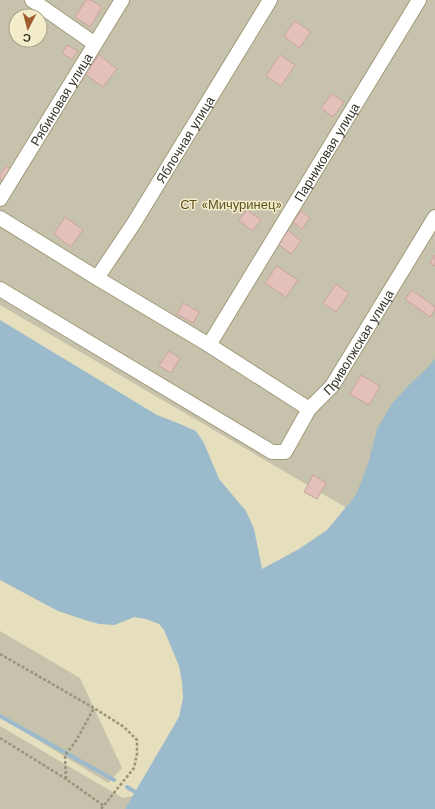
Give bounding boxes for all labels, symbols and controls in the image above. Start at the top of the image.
north arrow [8,8,48,48]
text: С [22,31,32,44]
street label: Рябиновая улица [27,50,96,148]
street label: Яблочная улица [153,93,218,186]
street label: Парниковая улица [291,99,363,204]
park label: СТ «Мичуринец» [180,197,282,212]
street label: Приволжская улица [320,286,397,398]

